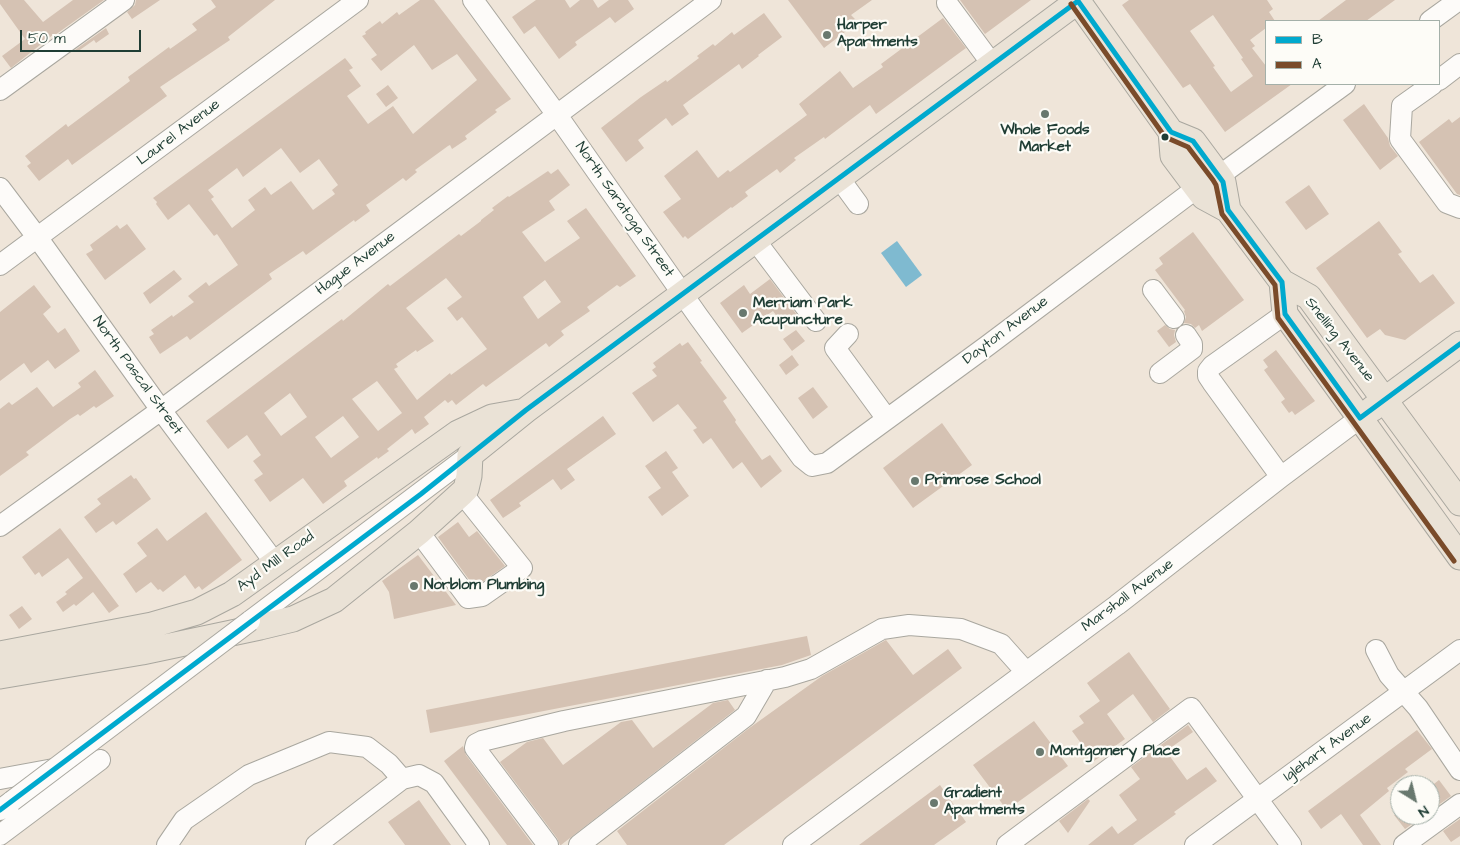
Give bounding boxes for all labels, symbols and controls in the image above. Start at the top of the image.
place label: Harper Apartments [837,17,918,52]
scale bar [22,20,144,52]
legend [1265,20,1440,85]
text: 50 m [28,28,66,49]
marker: Harper Apartments [821,29,833,41]
text: B [1312,29,1323,50]
text: A [1312,54,1322,75]
street label: Laurel Avenue [134,96,224,170]
marker: Whole Foods Market [1039,108,1051,120]
place label: Whole Foods Market [1001,122,1089,157]
unlabelled marker [1160,132,1170,142]
street label: North Saratoga Street [570,139,678,281]
street label: Hague Avenue [313,228,399,300]
street label: Dayton Avenue [960,293,1052,369]
street label: Snelling Avenue [1300,294,1378,386]
place label: Merriam Park Acupuncture [753,295,852,330]
marker: Merriam Park Acupuncture [737,307,749,319]
street label: North Pascal Street [88,313,186,439]
place label: Primrose School [925,472,1041,490]
marker: Primrose School [909,475,921,487]
street label: Ayd Mill Road [234,528,318,596]
street label: Marshall Avenue [1079,556,1177,636]
place label: Norblom Plumbing [424,577,544,595]
marker: Norblom Plumbing [408,580,420,592]
street label: Iglehart Avenue [1280,710,1376,786]
place label: Montgomery Place [1050,743,1180,761]
marker: Montgomery Place [1034,746,1046,758]
north arrow [1390,775,1440,825]
place label: Gradient Apartments [944,785,1025,820]
marker: Gradient Apartments [928,797,940,809]
text: N [1414,801,1433,822]

